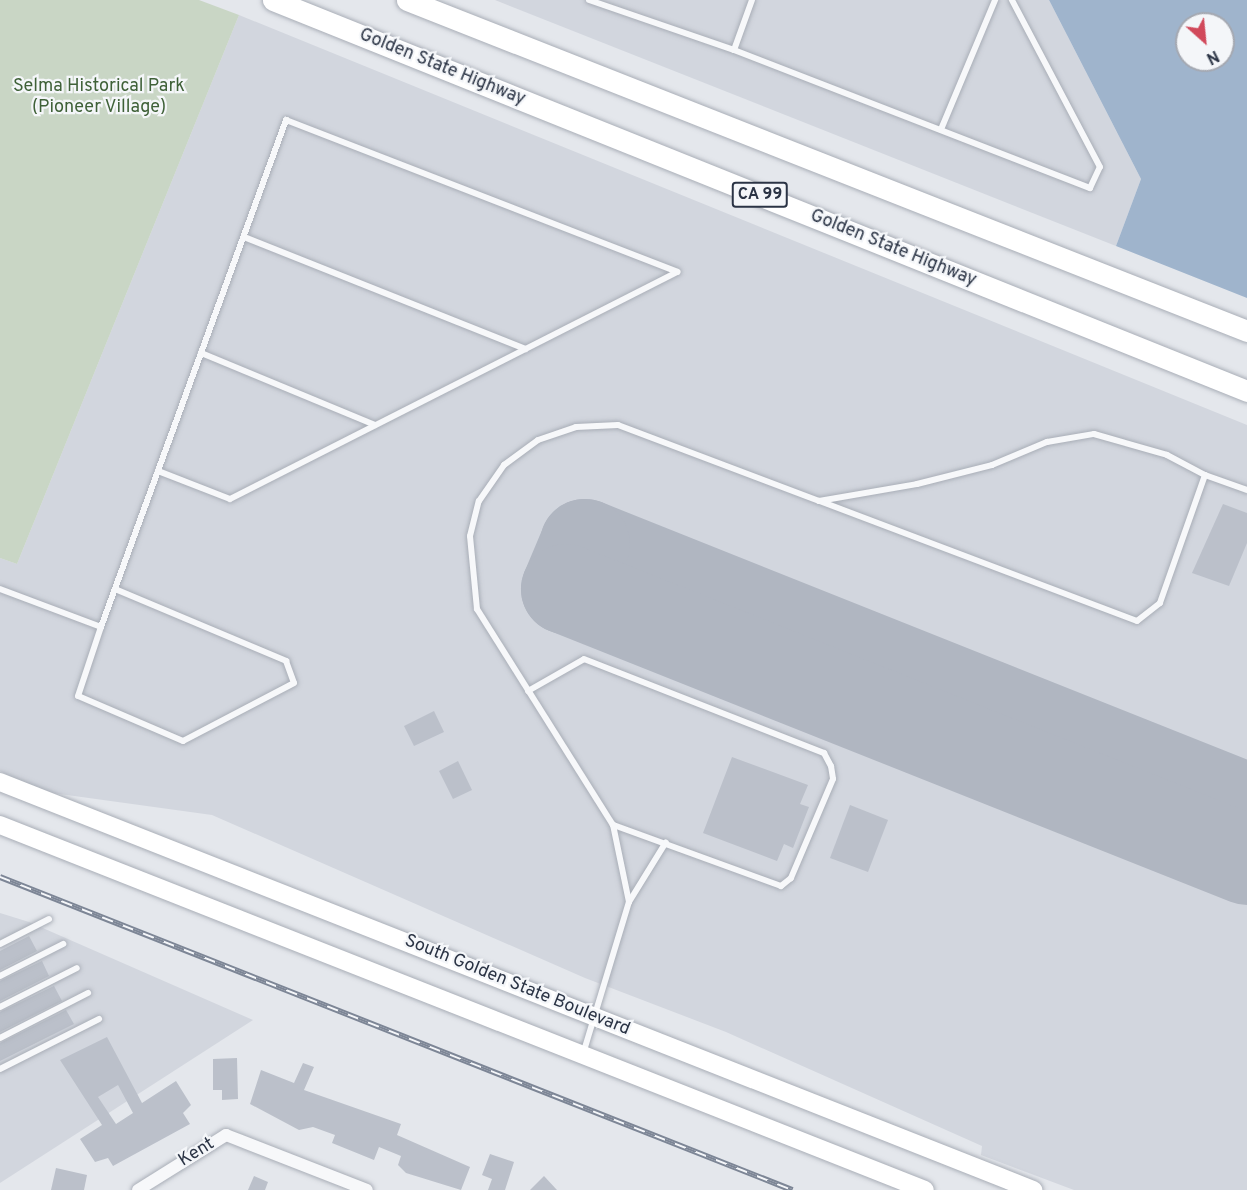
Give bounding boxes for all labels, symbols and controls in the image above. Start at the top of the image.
north arrow [1175,12,1235,72]
street label: Golden State Highway [356,25,528,111]
text: N [1203,45,1222,68]
park label: Selma Historical Park (Pioneer Village) [13,77,185,119]
road number: CA 99 [730,182,790,208]
street label: Golden State Highway [807,206,979,292]
street label: South Golden State Boulevard [401,931,633,1041]
street label: Kent [175,1134,219,1172]

